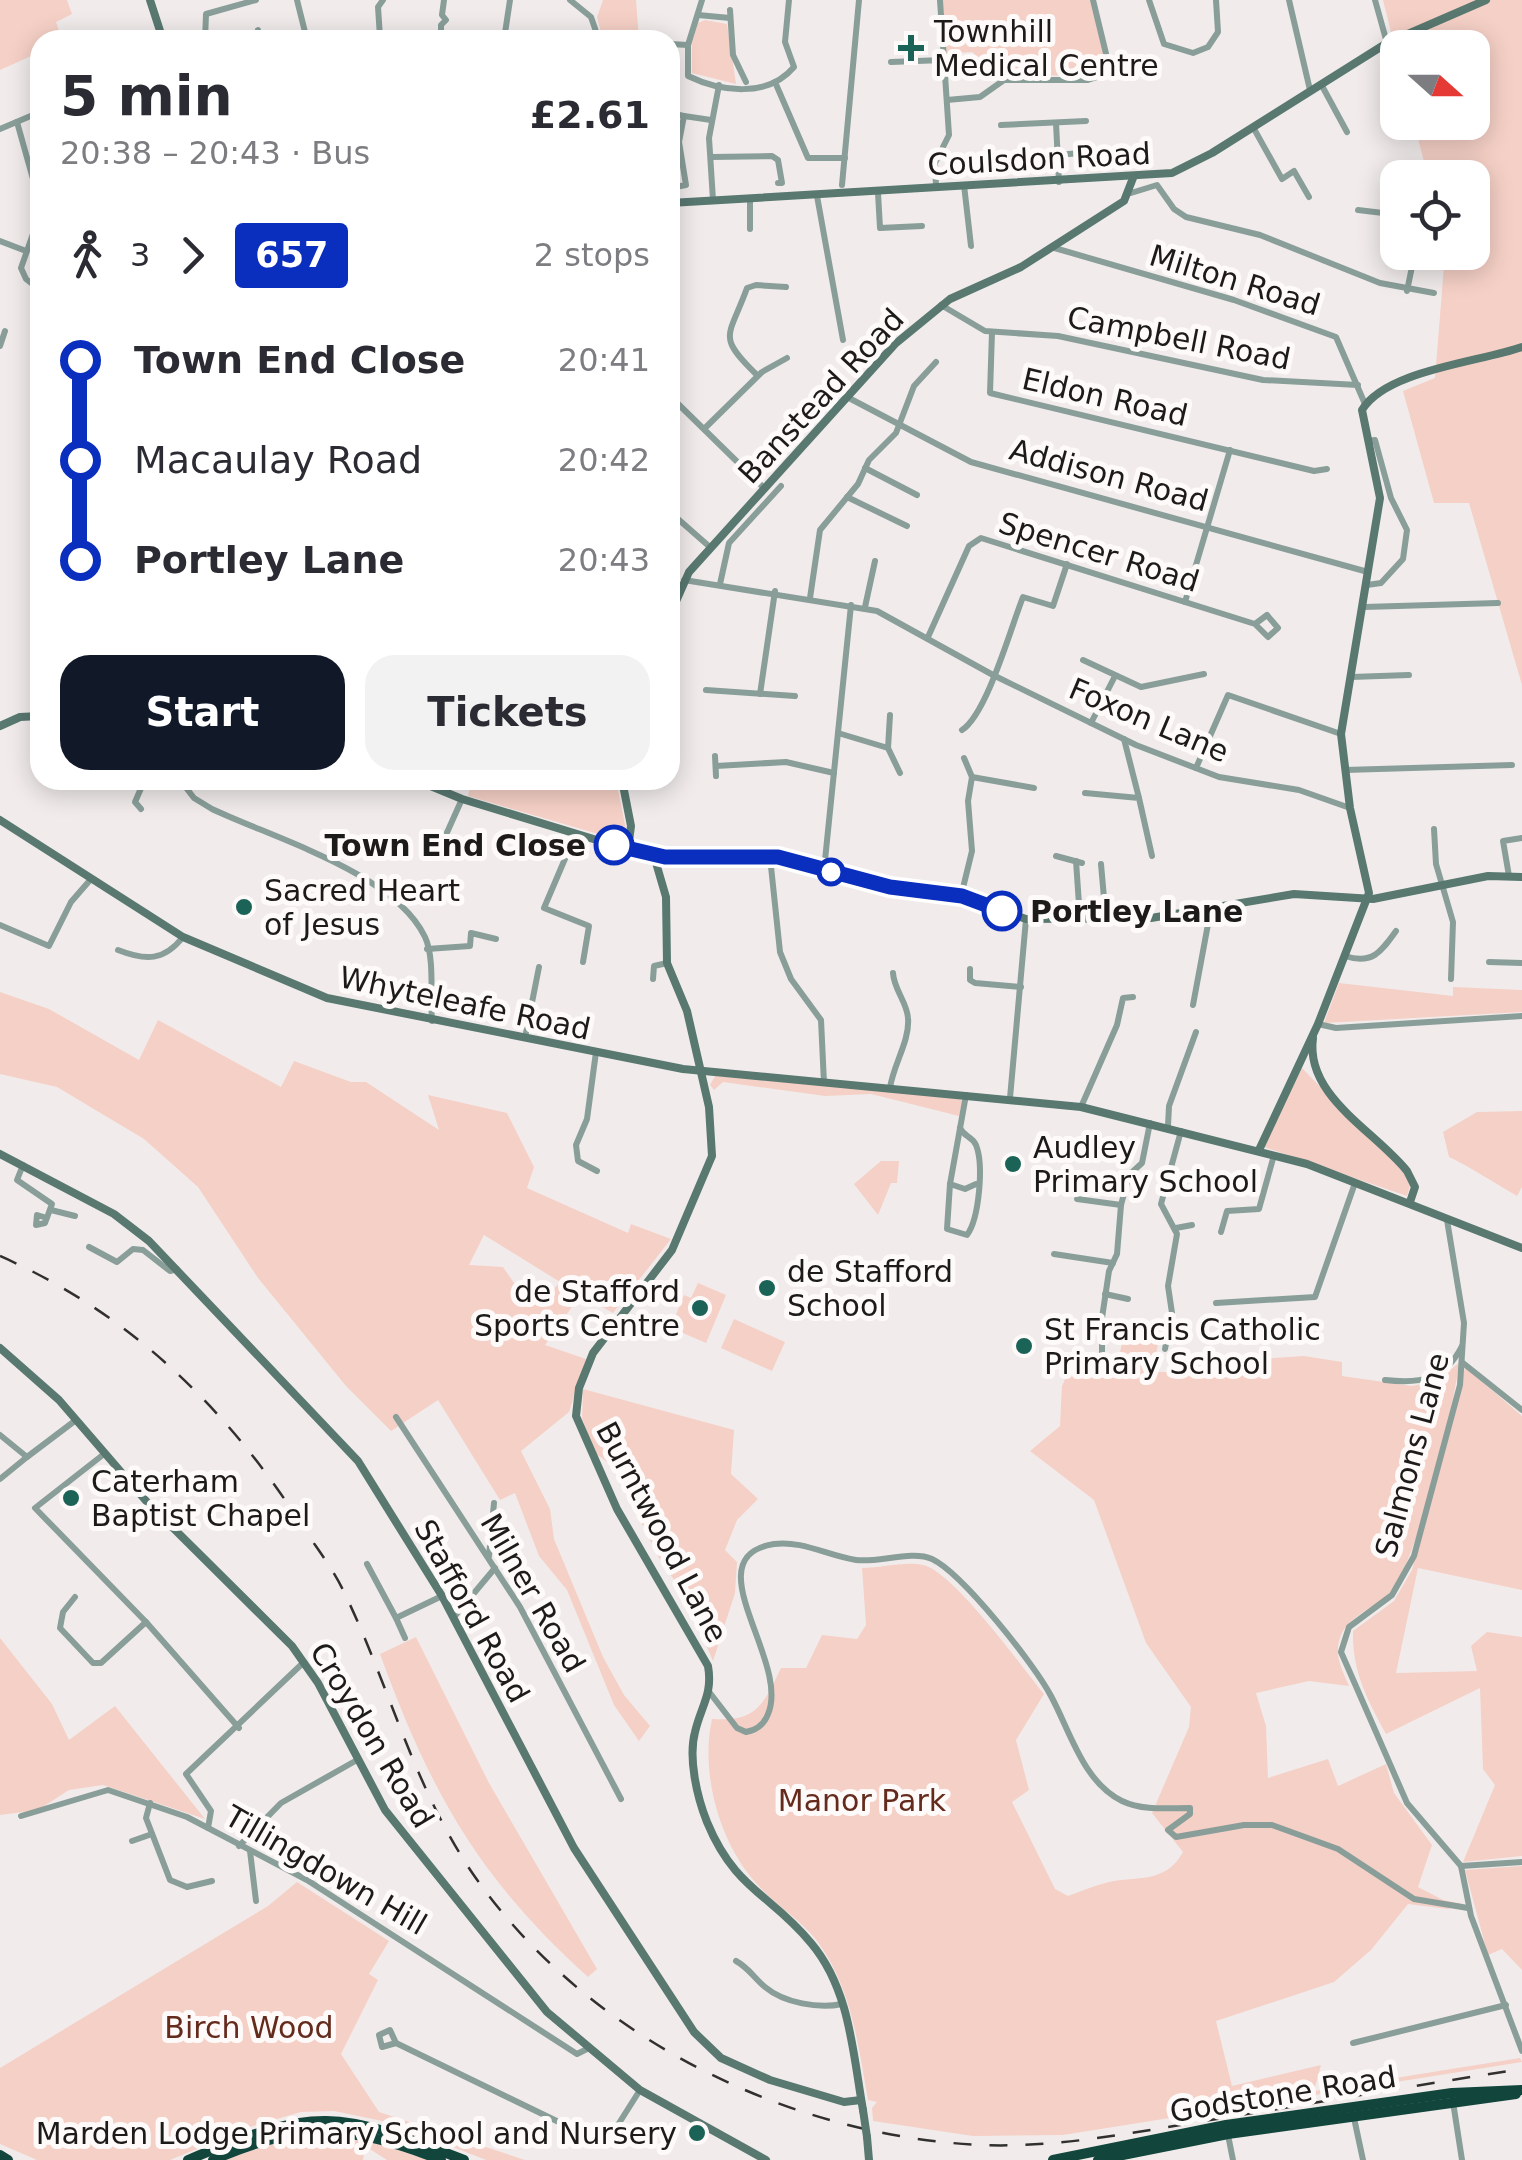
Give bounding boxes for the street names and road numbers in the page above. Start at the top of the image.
street label: Coulsdon Road [926,136,1152,182]
street label: Milton Road [1145,237,1325,323]
street label: Campbell Road [1064,299,1294,377]
street label: Banstead Road [731,301,911,491]
street label: Eldon Road [1019,361,1191,433]
street label: Addison Road [1006,432,1212,518]
street label: Spencer Road [995,505,1203,599]
street label: Foxon Lane [1064,671,1234,769]
street label: Whyteleafe Road [336,959,594,1047]
street label: Salmons Lane [1368,1349,1456,1561]
street label: Burntwood Lane [589,1416,735,1648]
street label: Milner Road [474,1508,592,1678]
street label: Stafford Road [407,1513,537,1709]
street label: Croydon Road [303,1636,441,1834]
street label: Tillingdown Hill [218,1798,433,1942]
street label: Godstone Road [1167,2059,1399,2129]

